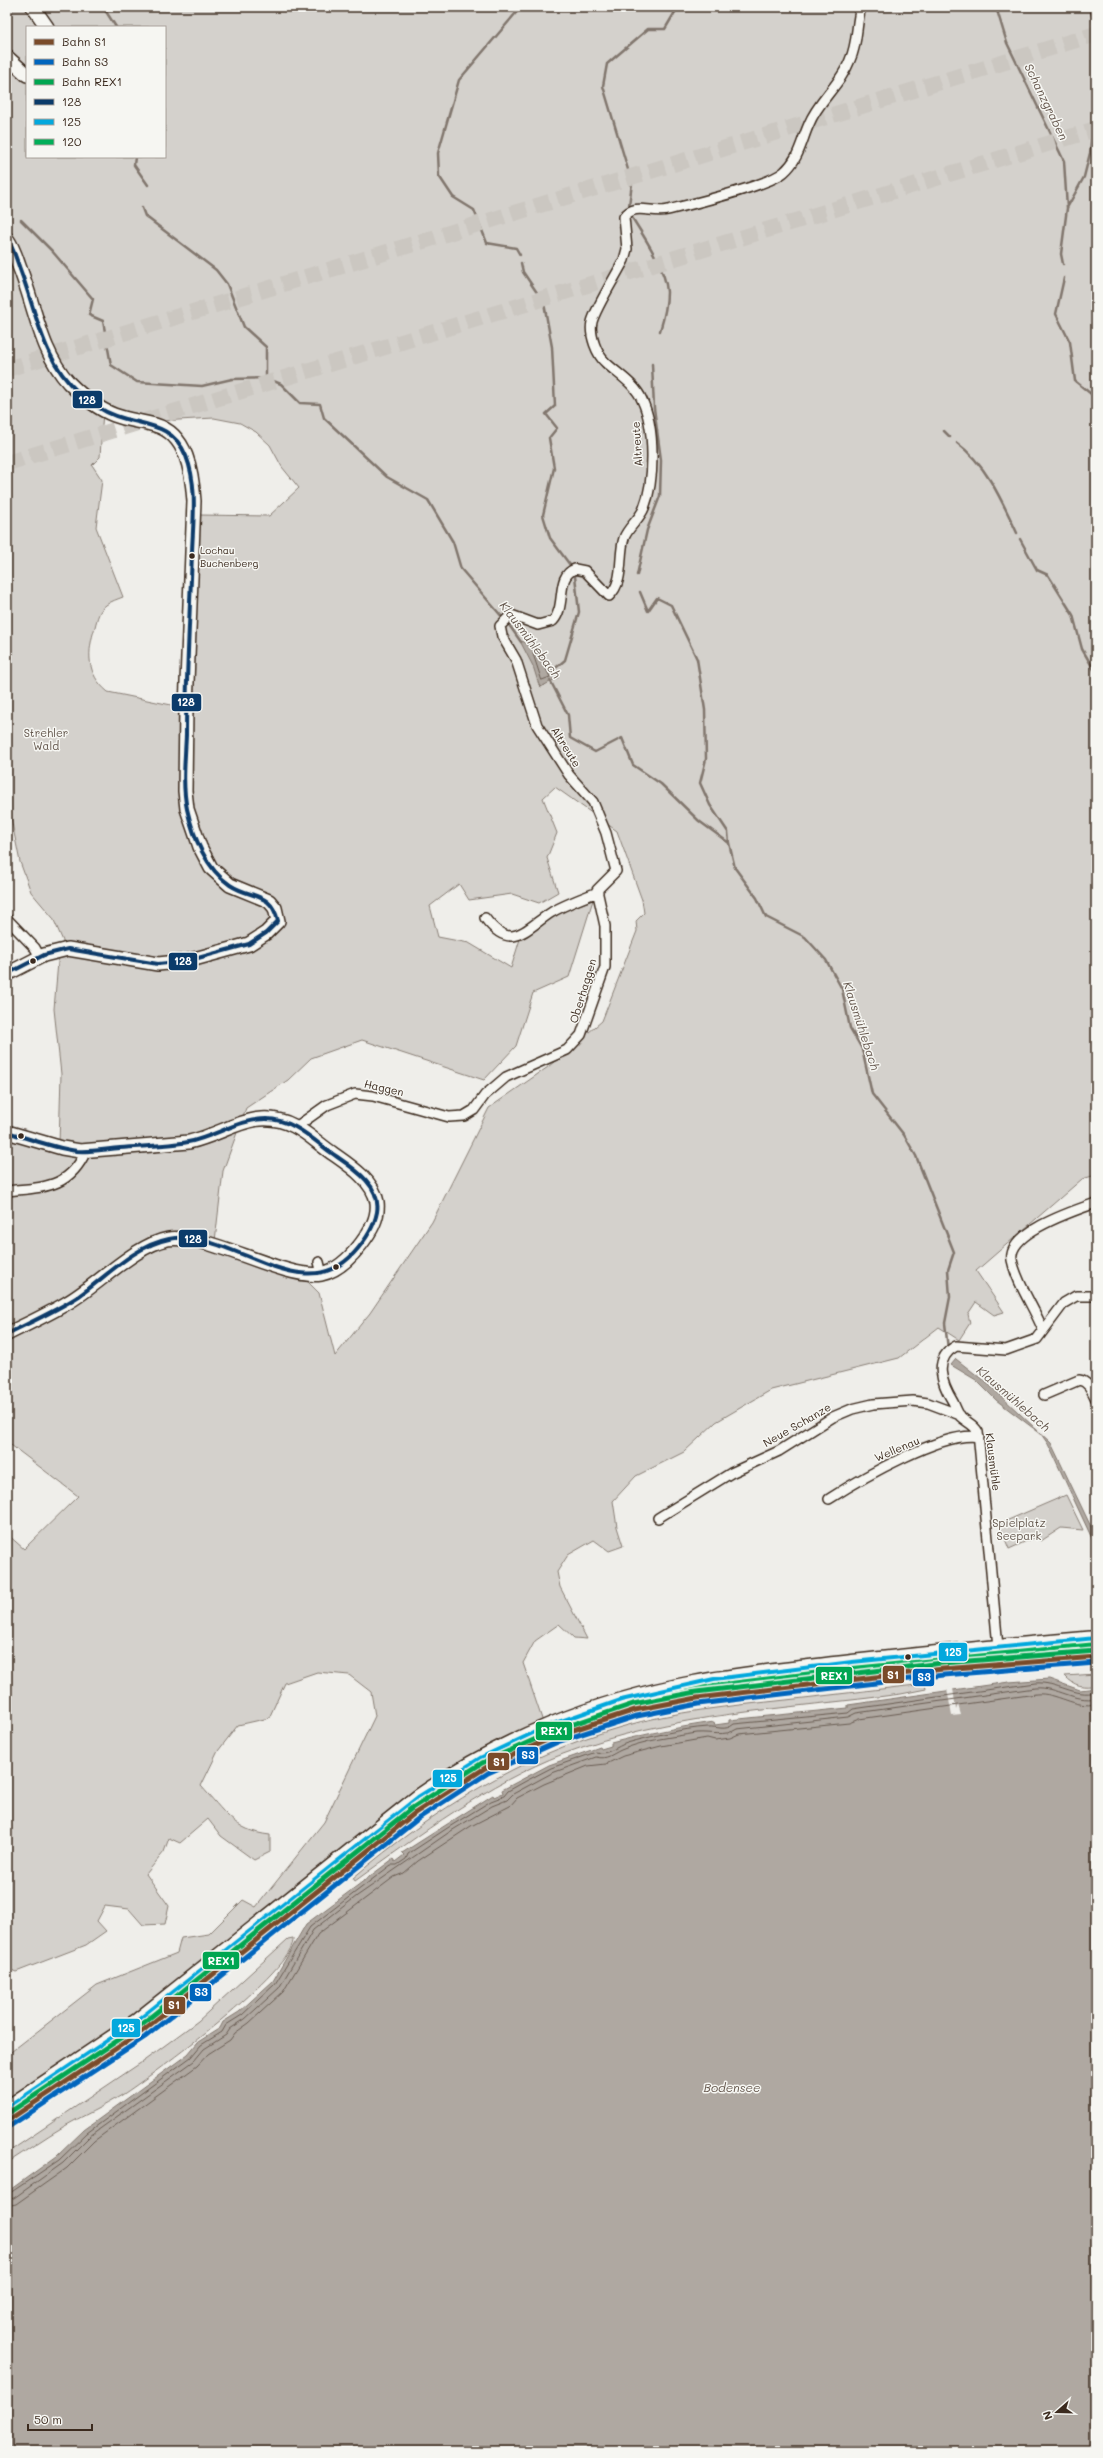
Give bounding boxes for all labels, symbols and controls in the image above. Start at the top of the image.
legend [26,26,166,158]
text: Bahn S1 [62,33,106,49]
text: Bahn S3 [62,53,108,69]
water label: Schanzgraben [1021,61,1073,143]
text: Bahn REX1 [62,73,122,89]
text: 128 [62,93,81,109]
text: 125 [62,113,81,129]
text: 120 [62,133,82,149]
line badge: 128 [72,390,103,409]
text: 128 [78,392,96,407]
street label: Altreute [627,421,646,467]
place label: Lochau Buchenberg [200,543,259,570]
marker: Lochau Buchenberg [187,551,197,561]
water label: Klausmühlebach [497,598,565,681]
line badge: 128 [171,693,202,712]
text: 128 [177,694,195,709]
street label: Altreute [548,724,585,770]
park label: Strehler Wald [24,725,68,753]
line badge: 128 [168,952,198,971]
text: 128 [174,953,192,968]
unlabelled marker [28,956,38,966]
street label: Oberhaggen [566,957,599,1025]
water label: Klausmühlebach [840,979,884,1072]
street label: Haggen [363,1076,405,1099]
unlabelled marker [16,1131,26,1141]
line badge: 128 [178,1229,208,1248]
text: 128 [184,1231,202,1246]
unlabelled marker [331,1262,341,1272]
water label: Klausmühlebach [974,1362,1054,1435]
street label: Neue Schanze [760,1399,834,1450]
street label: Wellenau [872,1432,922,1465]
street label: Klausmühle [983,1432,1005,1492]
park label: Spielplatz Seepark [992,1515,1046,1543]
line badge: 125 [938,1642,968,1662]
text: 125 [944,1644,962,1659]
unlabelled marker [903,1652,913,1662]
line badge: S1 [882,1665,905,1684]
line badge: REX1 [815,1666,853,1685]
text: S1 [887,1667,899,1682]
text: REX1 [820,1668,848,1683]
line badge: S3 [912,1668,935,1687]
text: S3 [917,1669,931,1684]
line badge: REX1 [535,1721,573,1741]
text: REX1 [540,1723,568,1738]
line badge: S3 [516,1746,539,1765]
text: S3 [521,1747,535,1762]
line badge: S1 [487,1752,510,1771]
text: S1 [493,1754,505,1769]
line badge: 125 [432,1769,463,1788]
text: 125 [439,1770,457,1785]
line badge: REX1 [202,1951,240,1970]
text: REX1 [207,1953,235,1968]
line badge: S3 [189,1983,212,2002]
text: S3 [194,1984,208,1999]
line badge: S1 [163,1996,186,2015]
text: S1 [168,1997,180,2012]
line badge: 125 [111,2018,141,2038]
text: 125 [117,2020,135,2035]
water label: Bodensee [704,2079,760,2095]
north arrow [1037,2392,1077,2432]
scale bar [28,2406,92,2432]
text: N [1039,2409,1056,2422]
text: 50 m [34,2411,62,2427]

